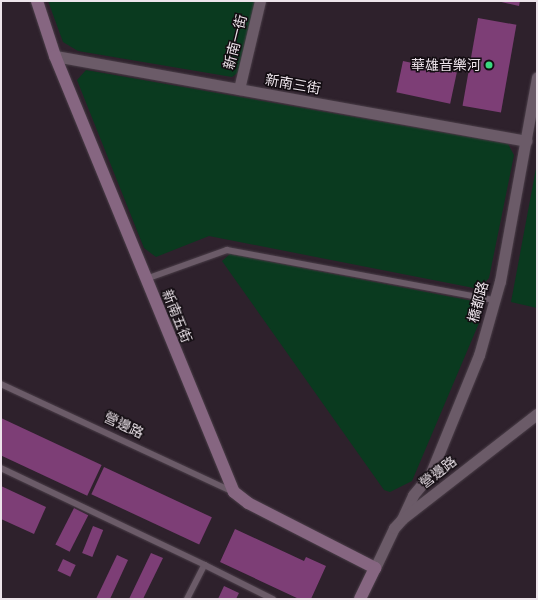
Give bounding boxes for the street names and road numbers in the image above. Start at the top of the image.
street label: 新南一街 [220,13,250,71]
street label: 新南三街 [264,71,322,97]
street label: 橋都路 [464,280,492,324]
street label: 新南五街 [159,287,195,345]
street label: 營邊路 [101,409,147,441]
street label: 營邊路 [416,452,460,492]

